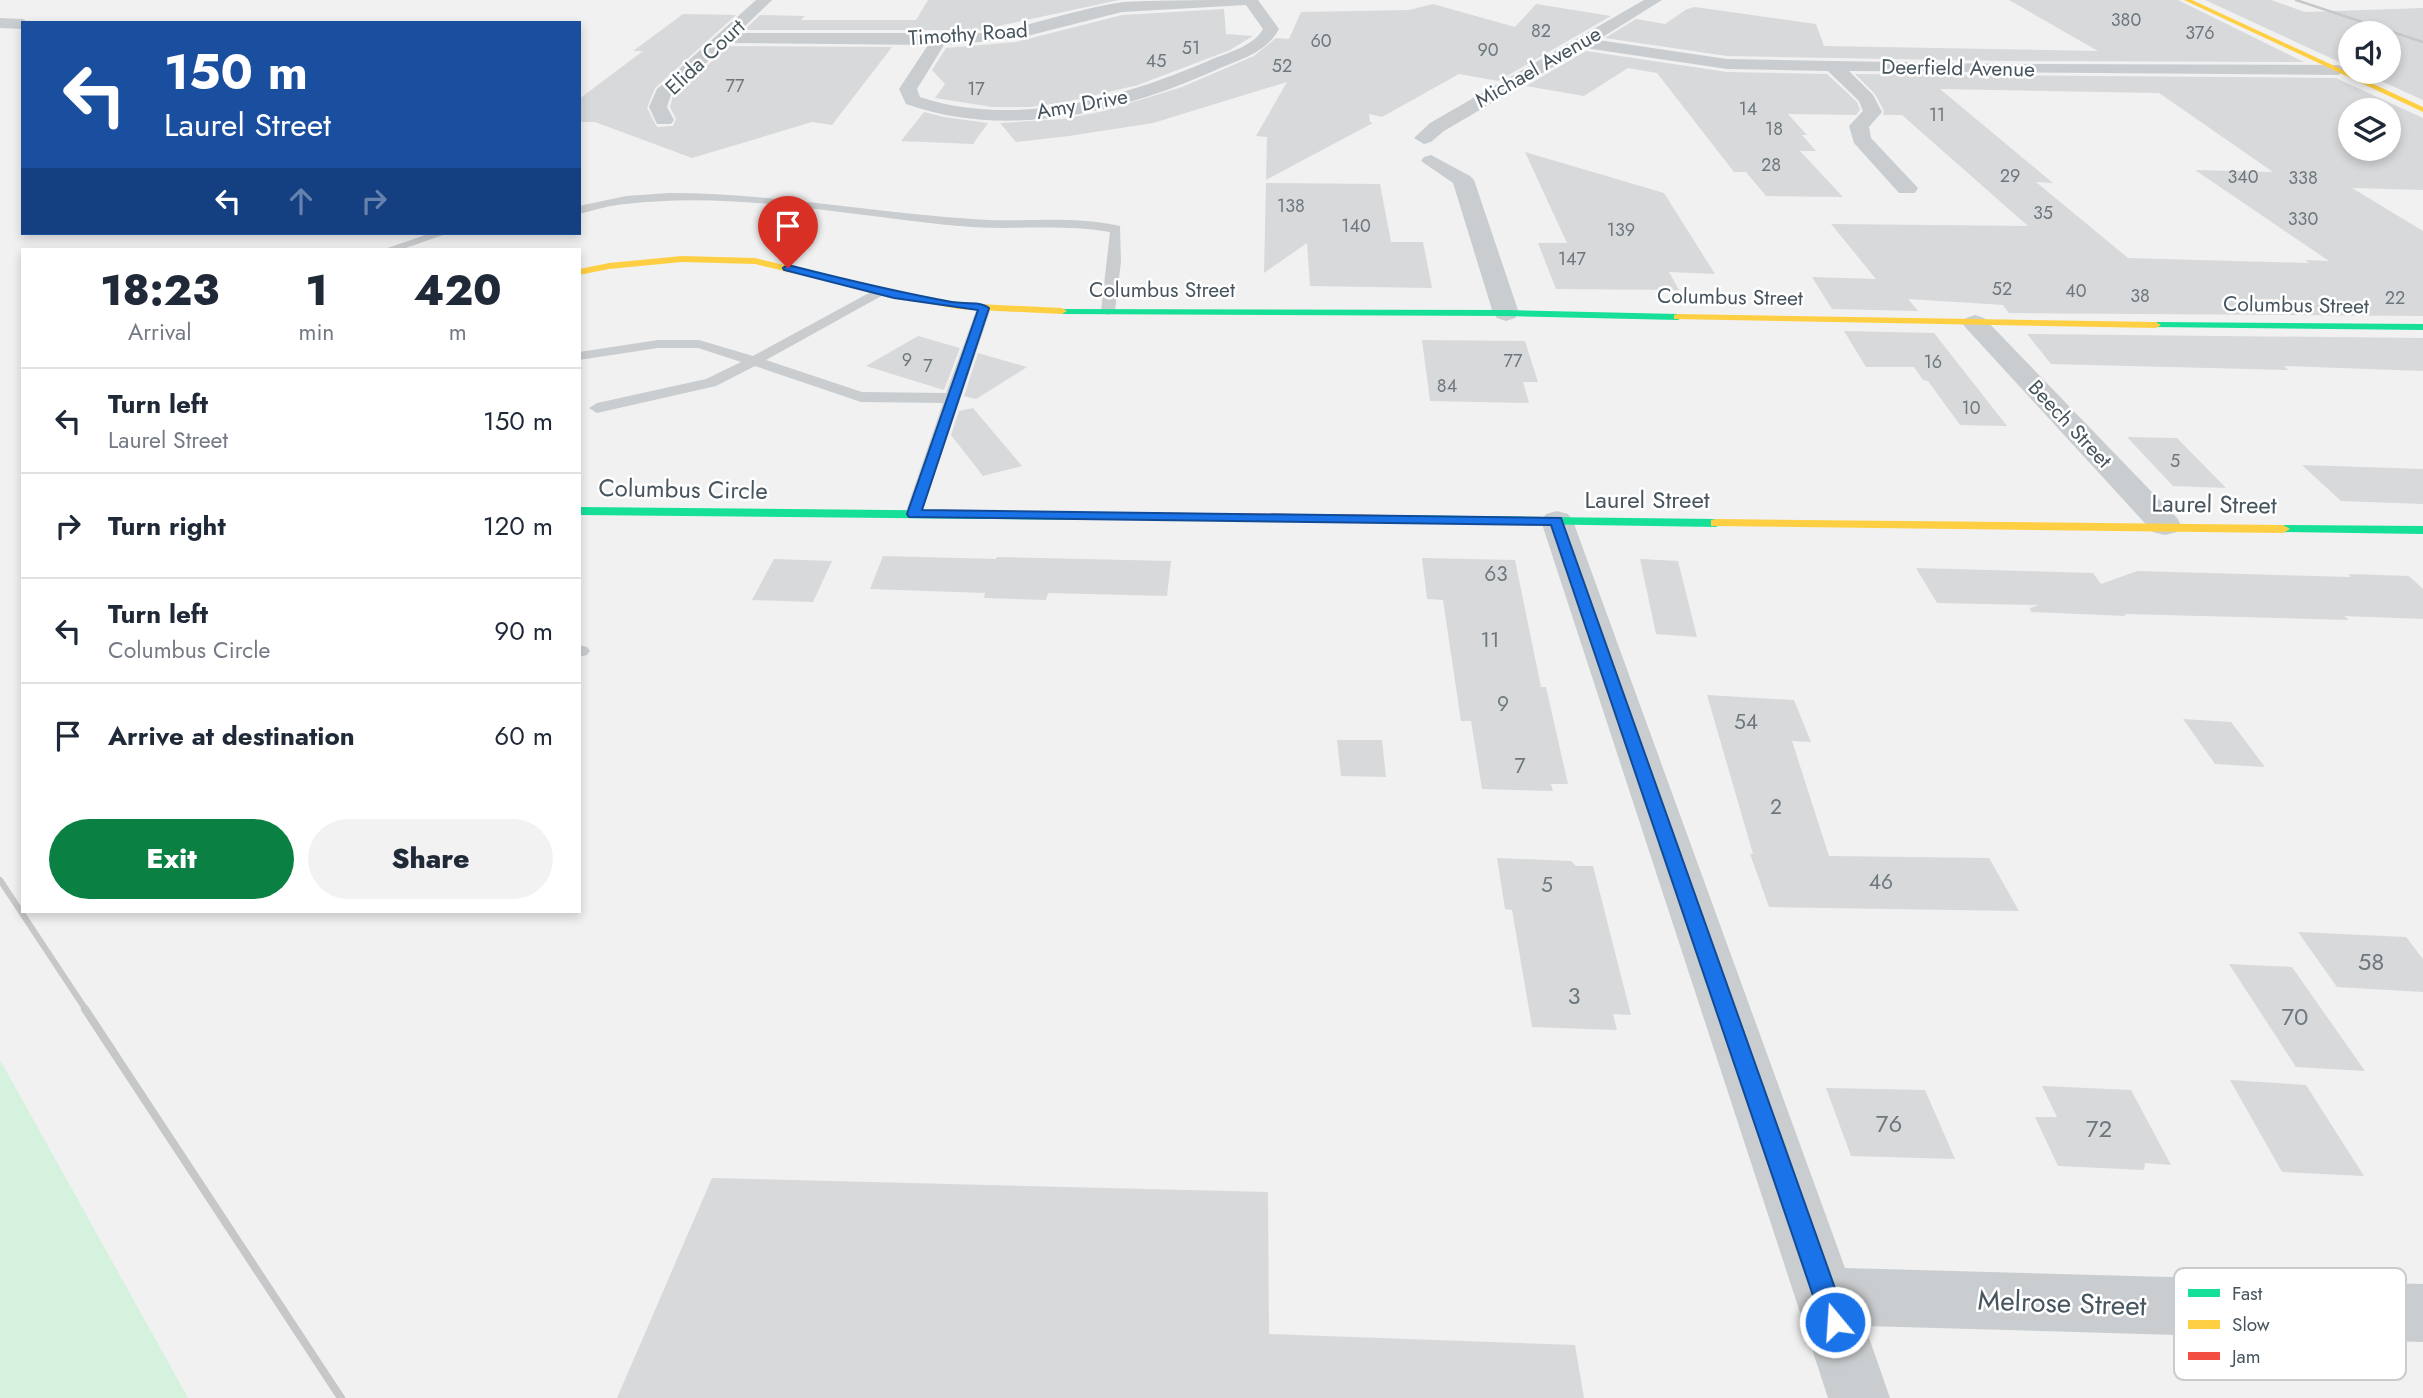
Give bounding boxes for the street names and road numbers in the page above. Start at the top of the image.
street label: Elida Court [658,12,752,102]
street label: Timothy Road [907,15,1029,53]
street label: Michael Avenue [1469,19,1607,115]
street label: Deerfield Avenue [1881,52,2035,84]
street label: Amy Drive [1034,81,1130,127]
street label: Columbus Street [1089,275,1235,305]
street label: Columbus Street [1657,281,1803,313]
street label: Columbus Street [2223,289,2369,321]
street label: Beech Street [2021,373,2119,475]
street label: Columbus Circle [598,470,768,508]
street label: Laurel Street [1584,482,1710,517]
street label: Laurel Street [2151,485,2277,523]
street label: Melrose Street [1977,1280,2147,1326]

